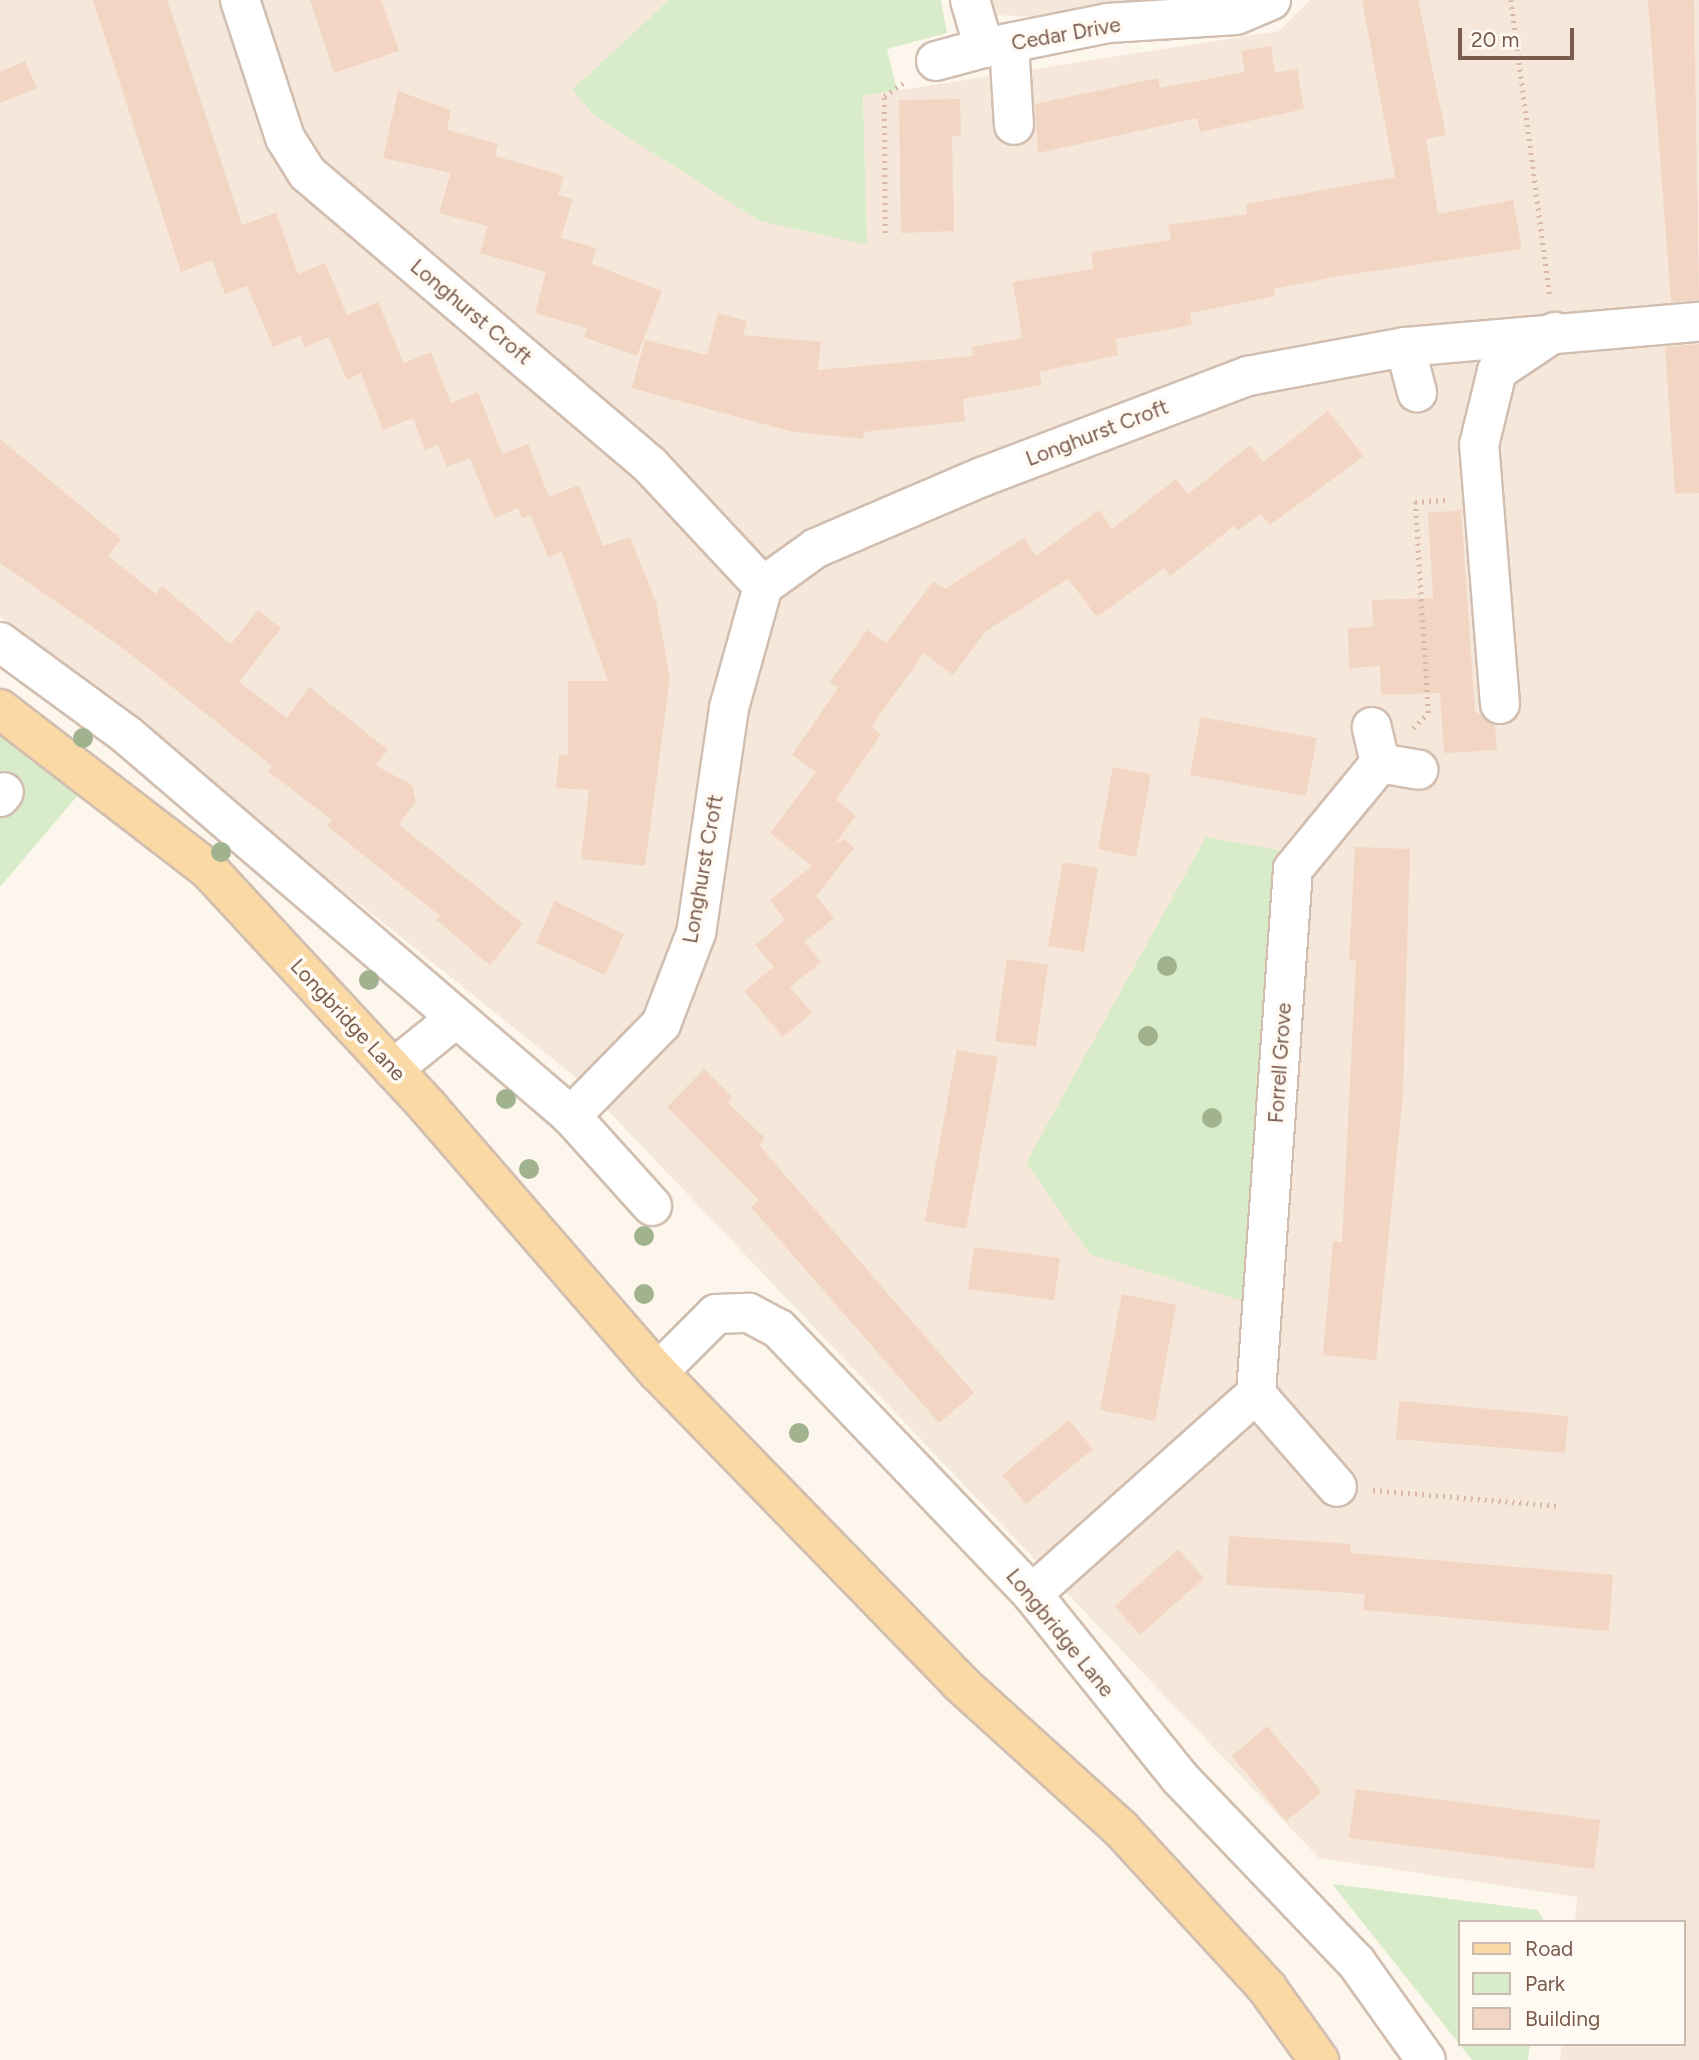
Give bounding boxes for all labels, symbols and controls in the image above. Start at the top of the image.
street label: Cedar Drive [1009,12,1123,56]
scale bar [1461,14,1576,58]
text: 20 m [1471,27,1519,52]
street label: Longhurst Croft [405,254,537,370]
street label: Longhurst Croft [1022,394,1172,472]
street label: Longhurst Croft [678,793,728,945]
street label: Longbridge Lane [285,954,411,1086]
street label: Forrell Grove [1263,1002,1297,1124]
street label: Longbridge Lane [1001,1564,1119,1702]
legend [1458,1920,1685,2046]
text: Road [1525,1936,1573,1961]
text: Park [1525,1971,1565,1996]
text: Building [1525,2006,1600,2031]

